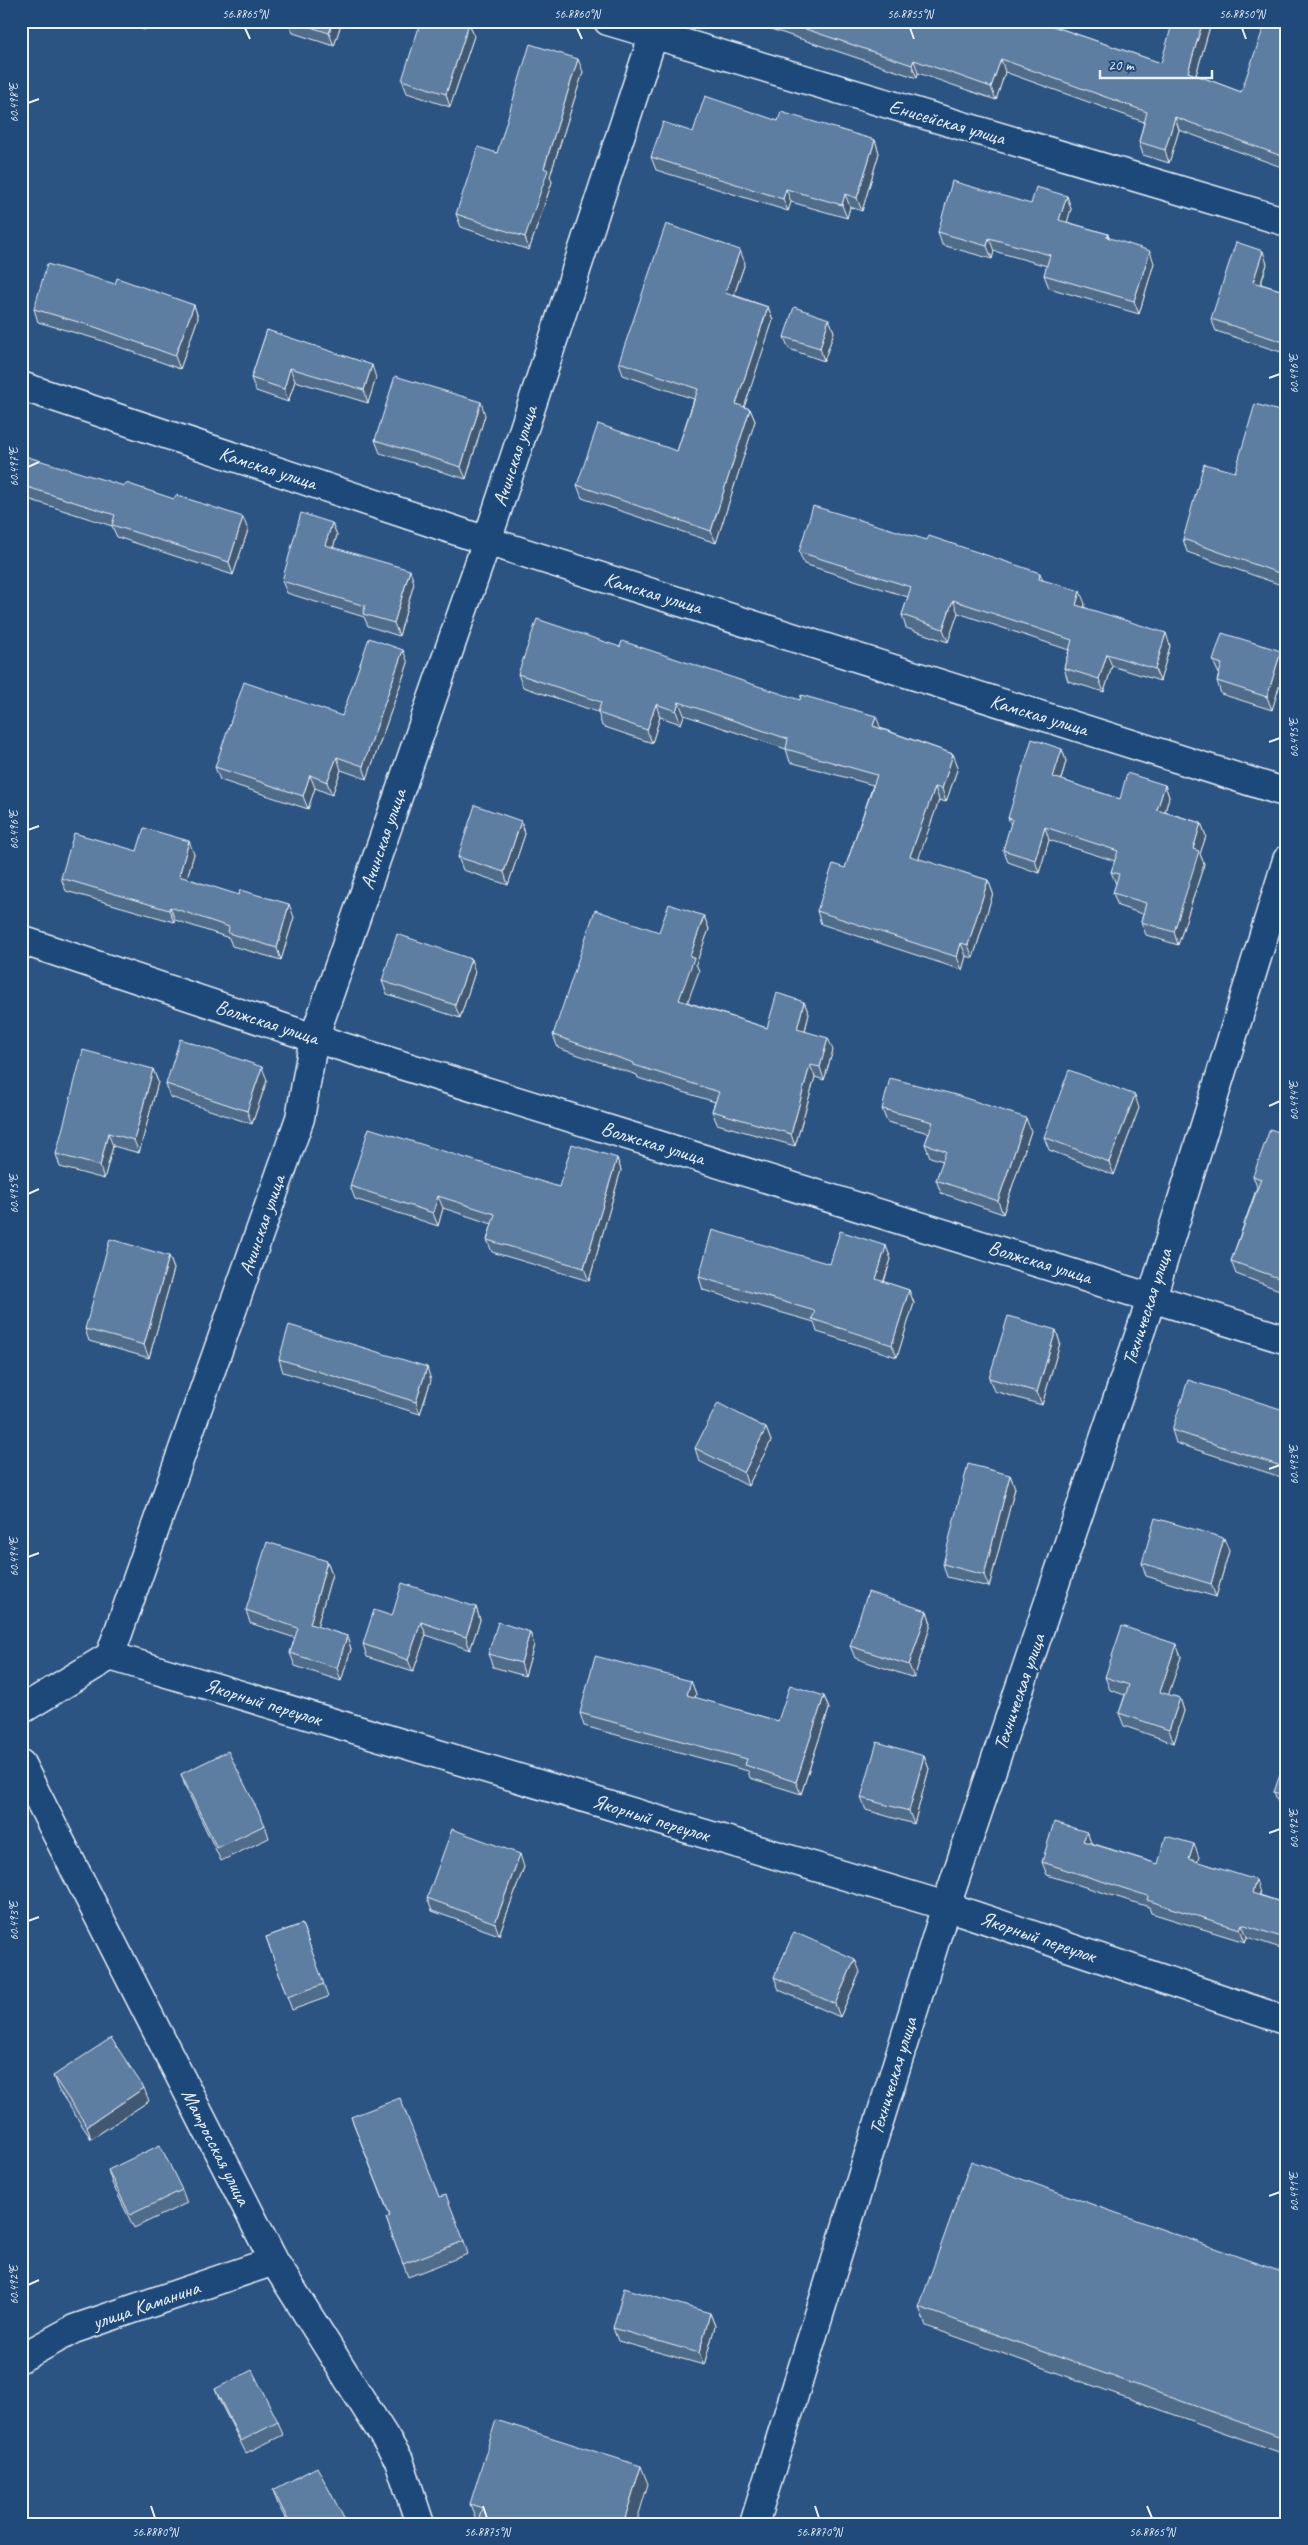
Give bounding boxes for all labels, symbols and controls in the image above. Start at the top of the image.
text: 56.8865°N [222,6,269,22]
text: 56.8860°N [554,6,601,22]
text: 56.8855°N [887,6,934,22]
text: 56.8850°N [1219,6,1266,22]
scale bar [1100,48,1213,80]
text: 20 m [1108,56,1135,75]
text: 60.498°E [6,82,22,123]
street label: Енисейская улица [886,93,1010,151]
text: 60.496°E [1286,353,1302,394]
street label: Ачинская улица [487,401,544,509]
street label: Камская улица [216,441,322,496]
text: 60.497°E [6,446,22,487]
street label: Камская улица [601,566,707,620]
street label: Камская улица [987,688,1093,742]
text: 60.495°E [1286,717,1302,758]
street label: Ачинская улица [354,784,412,892]
text: 60.496°E [6,809,22,850]
street label: Волжская улица [212,994,323,1051]
text: 60.494°E [1286,1080,1302,1121]
street label: Волжская улица [598,1115,709,1171]
street label: Ачинская улица [233,1170,291,1278]
text: 60.495°E [6,1173,22,1214]
street label: Волжская улица [985,1234,1096,1290]
street label: Техническая улица [1116,1244,1178,1369]
text: 60.493°E [1286,1444,1302,1485]
text: 60.494°E [6,1536,22,1577]
street label: Техническая улица [987,1629,1051,1753]
street label: Якорный переулок [202,1672,326,1732]
street label: Якорный переулок [590,1788,714,1848]
text: 60.492°E [1286,1808,1302,1849]
text: 60.493°E [6,1900,22,1941]
street label: Якорный переулок [977,1906,1101,1969]
street label: Техническая улица [863,2012,923,2138]
street label: Матросская улица [176,2085,257,2211]
text: 60.491°E [1286,2171,1302,2212]
text: 60.492°E [6,2264,22,2305]
street label: улица Каманина [88,2275,204,2335]
text: 56.8880°N [132,2524,179,2540]
text: 56.8875°N [464,2524,511,2540]
text: 56.8870°N [796,2524,843,2540]
text: 56.8865°N [1129,2524,1176,2540]

